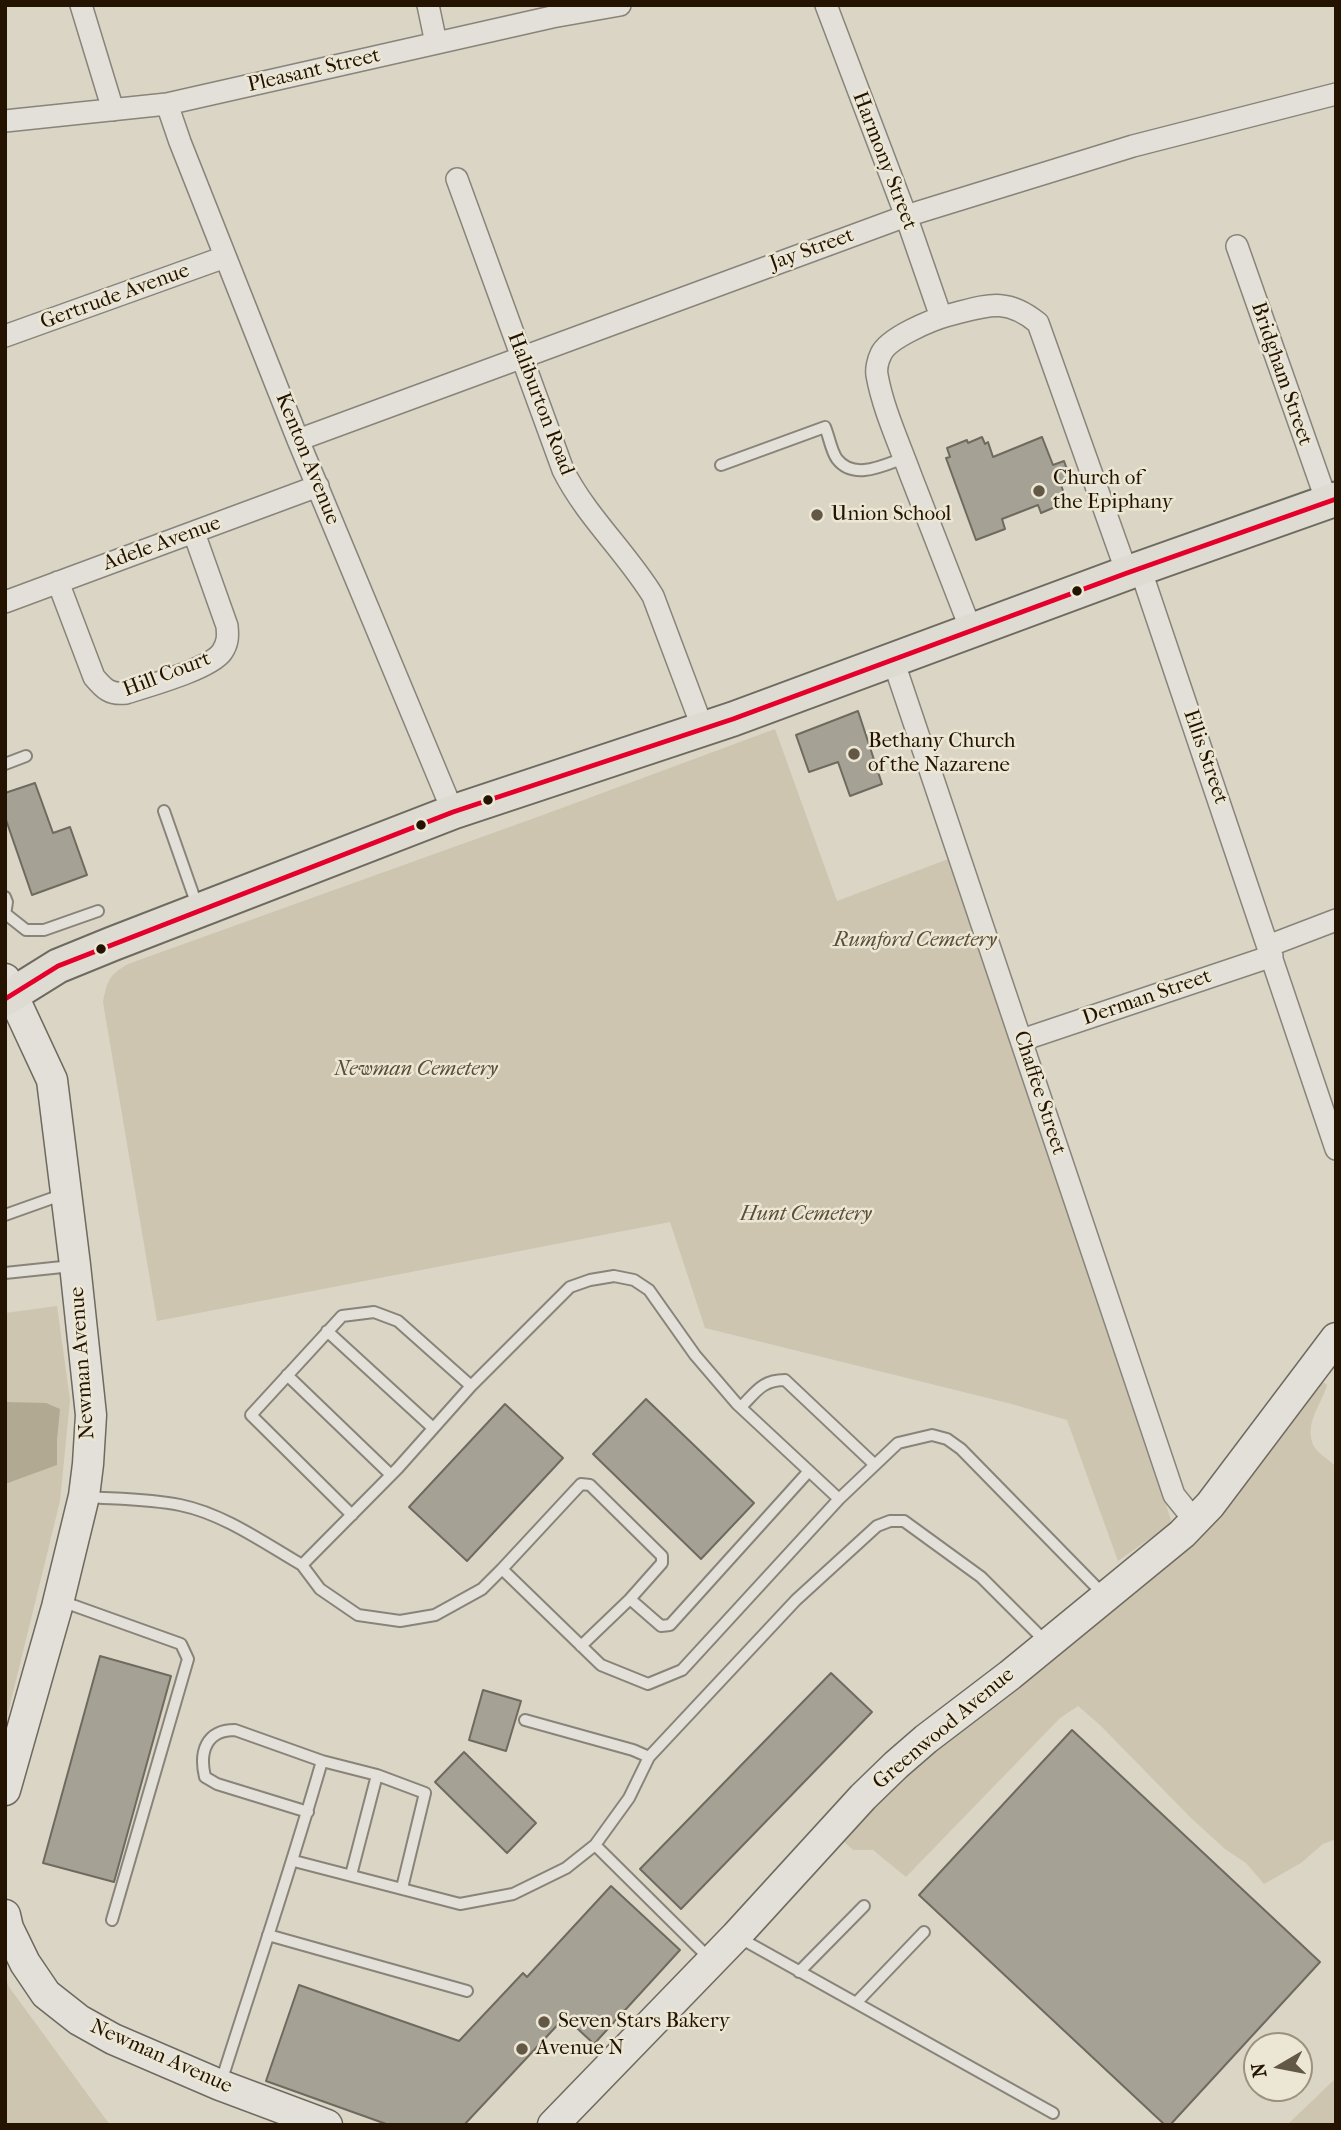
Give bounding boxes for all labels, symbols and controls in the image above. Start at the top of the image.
street label: Pleasant Street [245,44,383,98]
street label: Harmony Street [846,88,922,234]
street label: Jay Street [766,223,858,277]
street label: Gertrude Avenue [37,258,193,336]
street label: Bridgham Street [1245,299,1317,449]
street label: Haliburton Road [501,329,579,479]
street label: Kenton Avenue [269,389,345,529]
place label: Church of the Epiphany [1053,466,1173,516]
marker: Church of the Epiphany [1031,483,1047,499]
place label: Union School [831,502,951,528]
marker: Union School [809,507,825,523]
street label: Adele Avenue [100,511,224,577]
unlabelled marker [1070,584,1084,598]
street label: Hill Court [120,647,214,703]
street label: Ellis Street [1177,706,1233,808]
place label: Bethany Church of the Nazarene [868,729,1016,779]
marker: Bethany Church of the Nazarene [846,746,862,762]
unlabelled marker [481,793,495,807]
unlabelled marker [414,818,428,832]
park label: Rumford Cemetery [833,928,997,954]
unlabelled marker [94,942,108,956]
street label: Derman Street [1079,964,1215,1032]
street label: Chaffee Street [1007,1028,1071,1158]
park label: Newman Cemetery [334,1057,498,1083]
park label: Hunt Cemetery [740,1202,872,1228]
street label: Newman Avenue [65,1286,101,1440]
street label: Greenwood Avenue [868,1663,1020,1795]
place label: Seven Stars Bakery [558,2009,730,2035]
street label: Newman Avenue [86,2014,236,2100]
marker: Seven Stars Bakery [536,2014,552,2030]
north arrow [1243,2032,1313,2102]
place label: Avenue N [536,2036,624,2062]
marker: Avenue N [514,2041,530,2057]
text: N [1247,2061,1271,2079]

